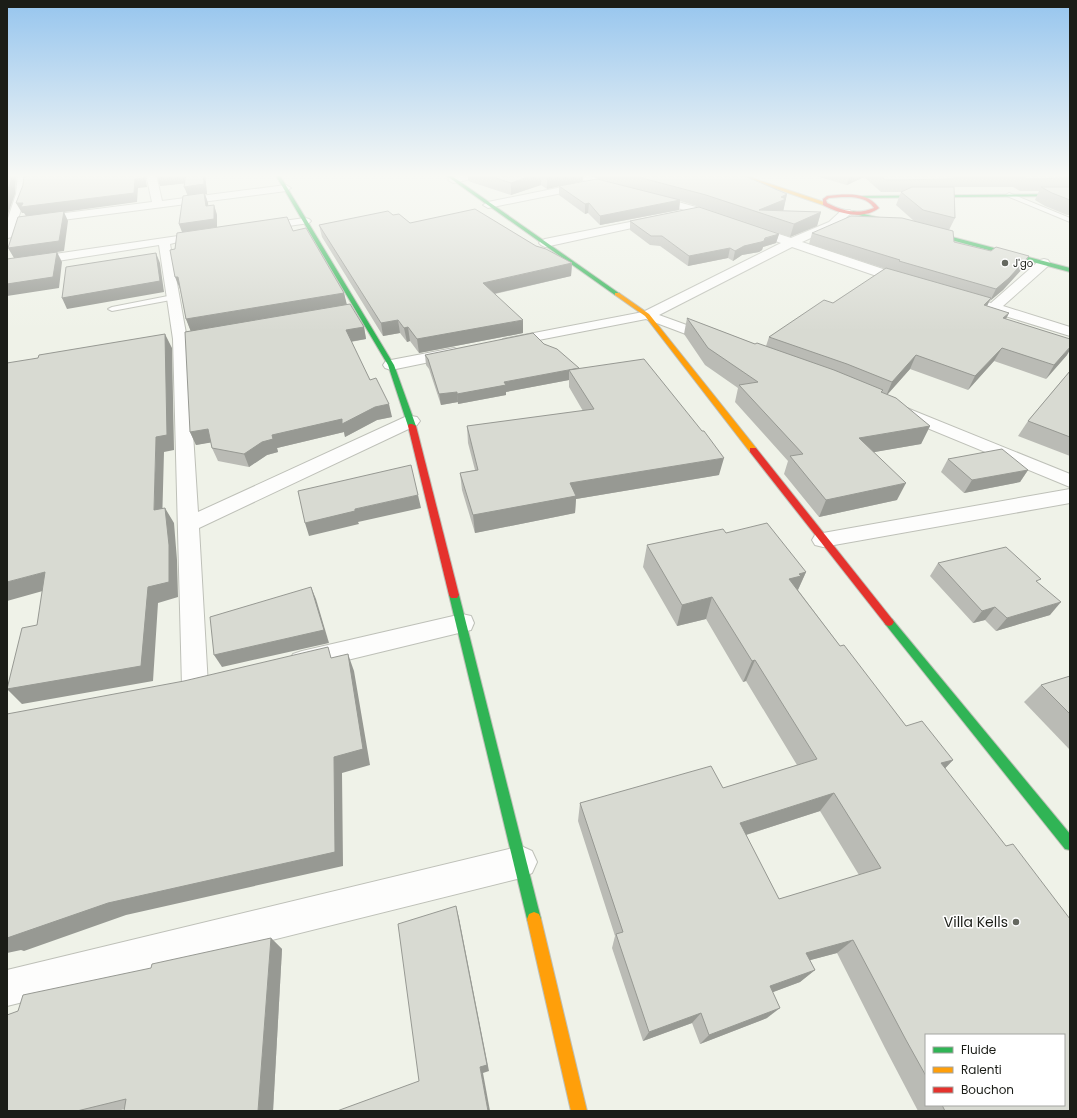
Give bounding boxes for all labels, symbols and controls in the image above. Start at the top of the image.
place label: J'go [1013,256,1033,271]
marker: J'go [1000,258,1010,268]
place label: Villa Kells [944,912,1008,932]
marker: Villa Kells [1011,917,1021,927]
legend [925,1034,1065,1106]
text: Fluide [961,1041,996,1058]
text: Ralenti [961,1061,1002,1078]
text: Bouchon [961,1081,1014,1098]

